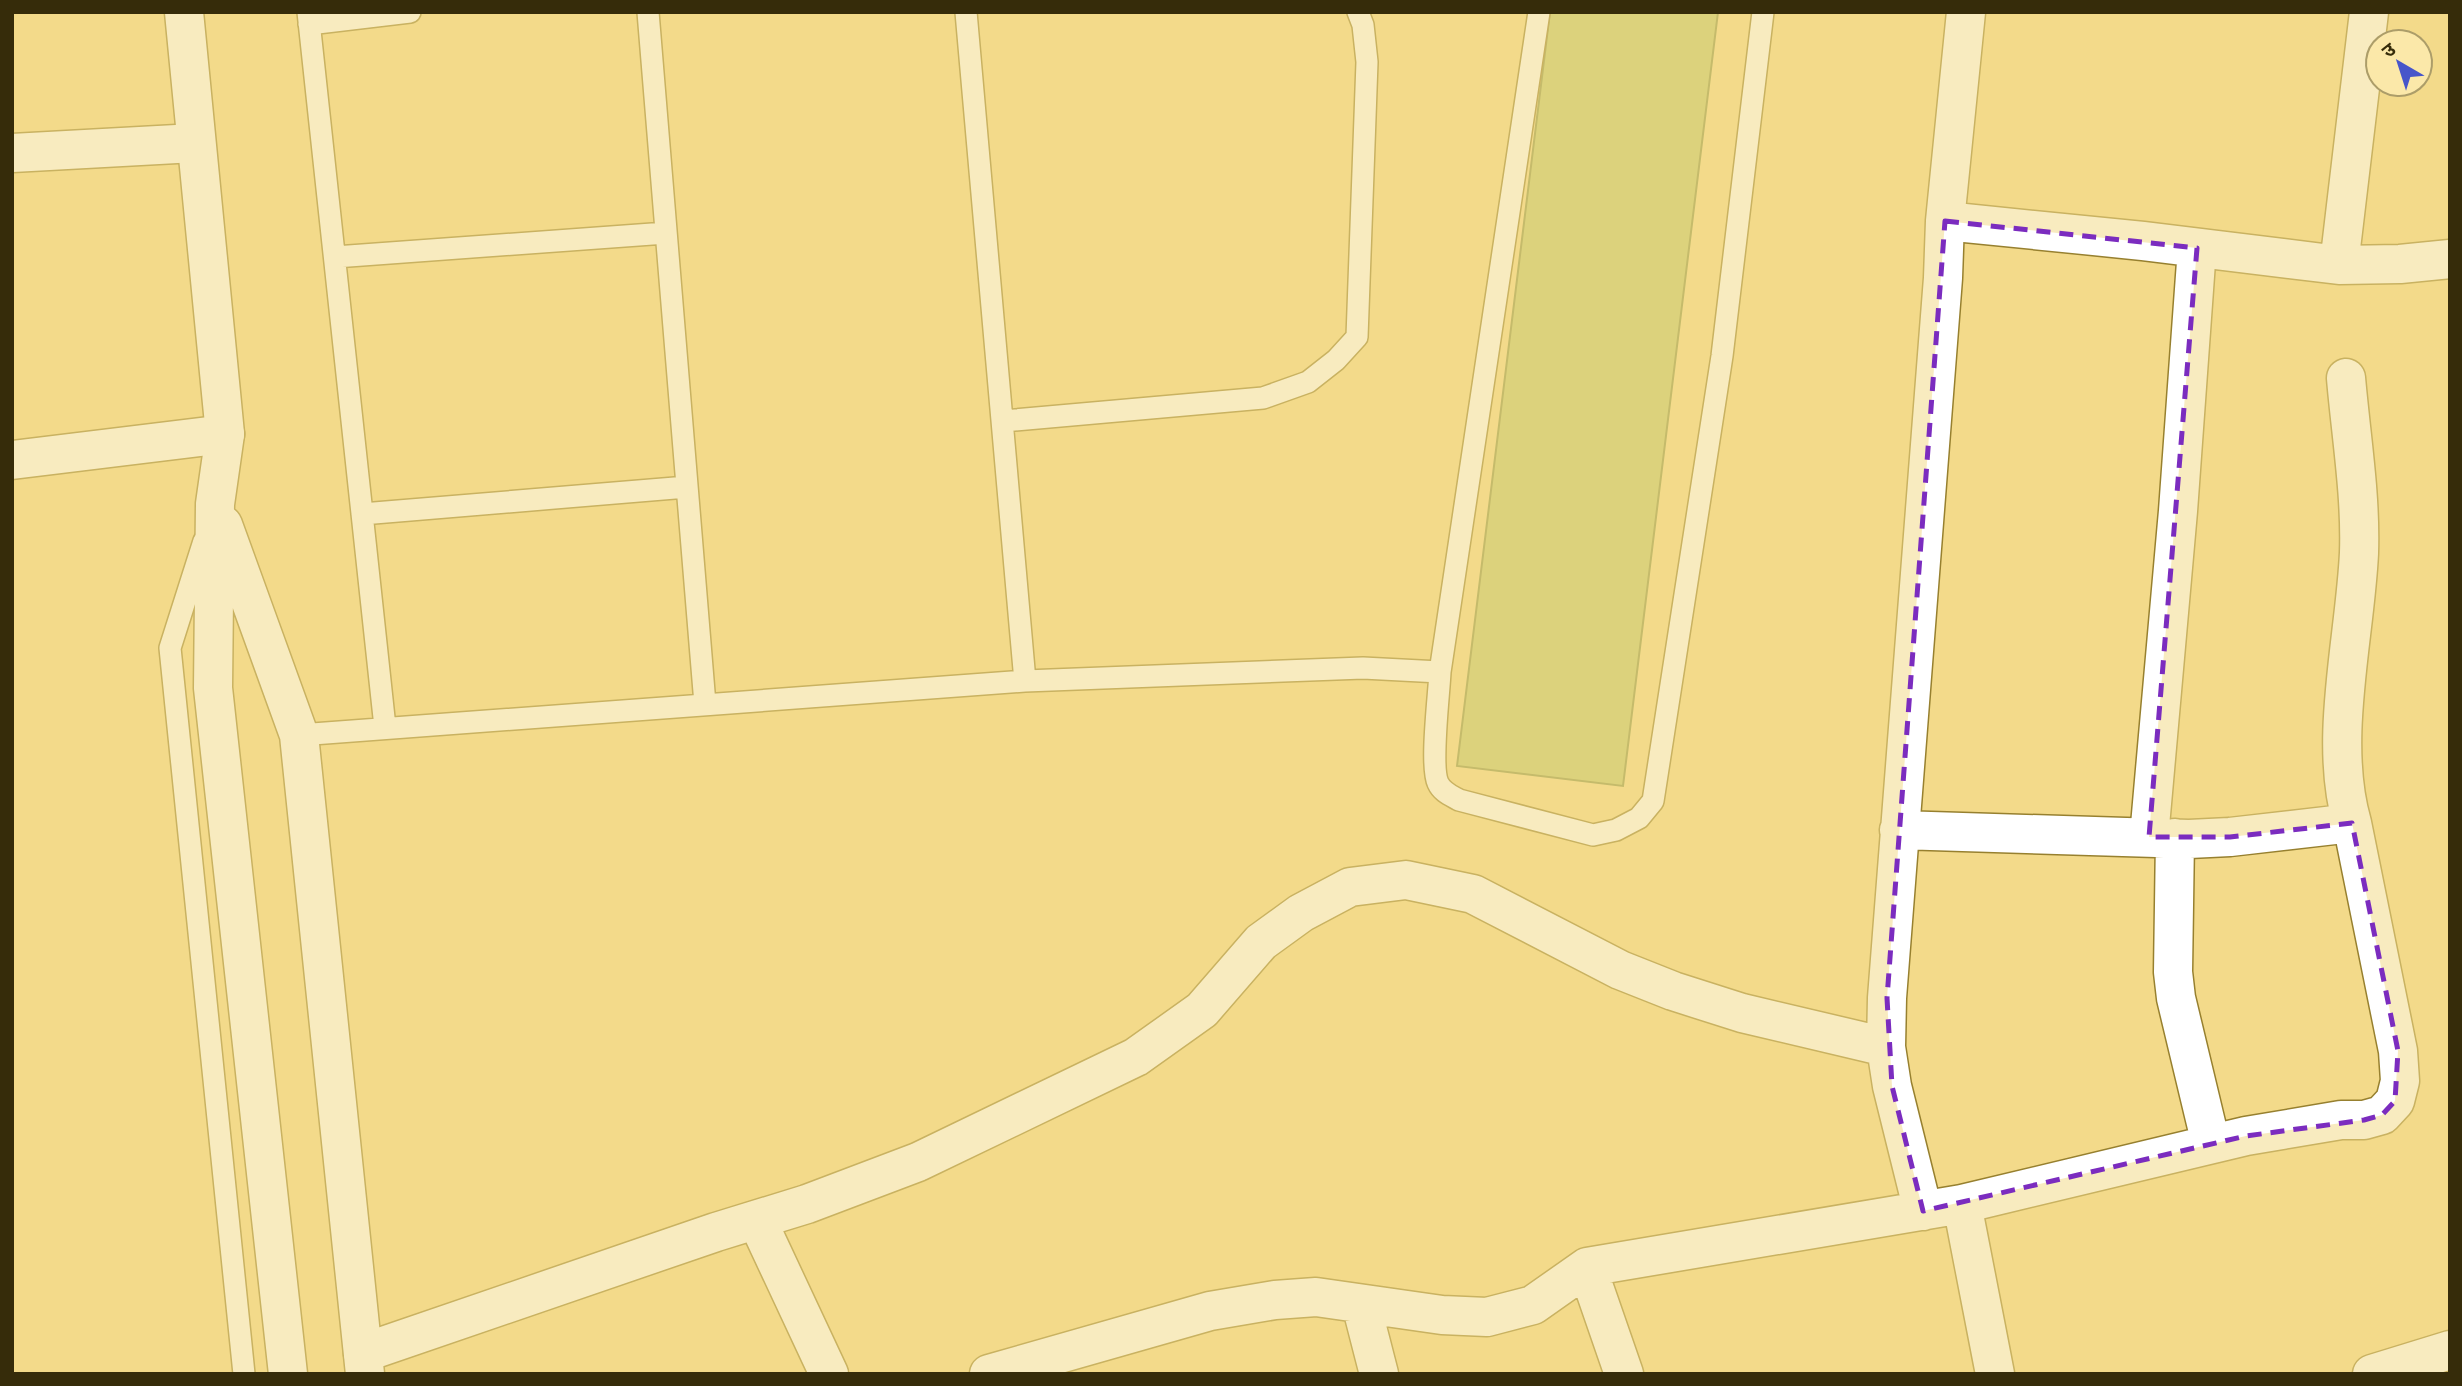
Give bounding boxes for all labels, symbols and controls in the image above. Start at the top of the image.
north arrow [2364,28,2434,98]
text: उ [2378,38,2401,63]

